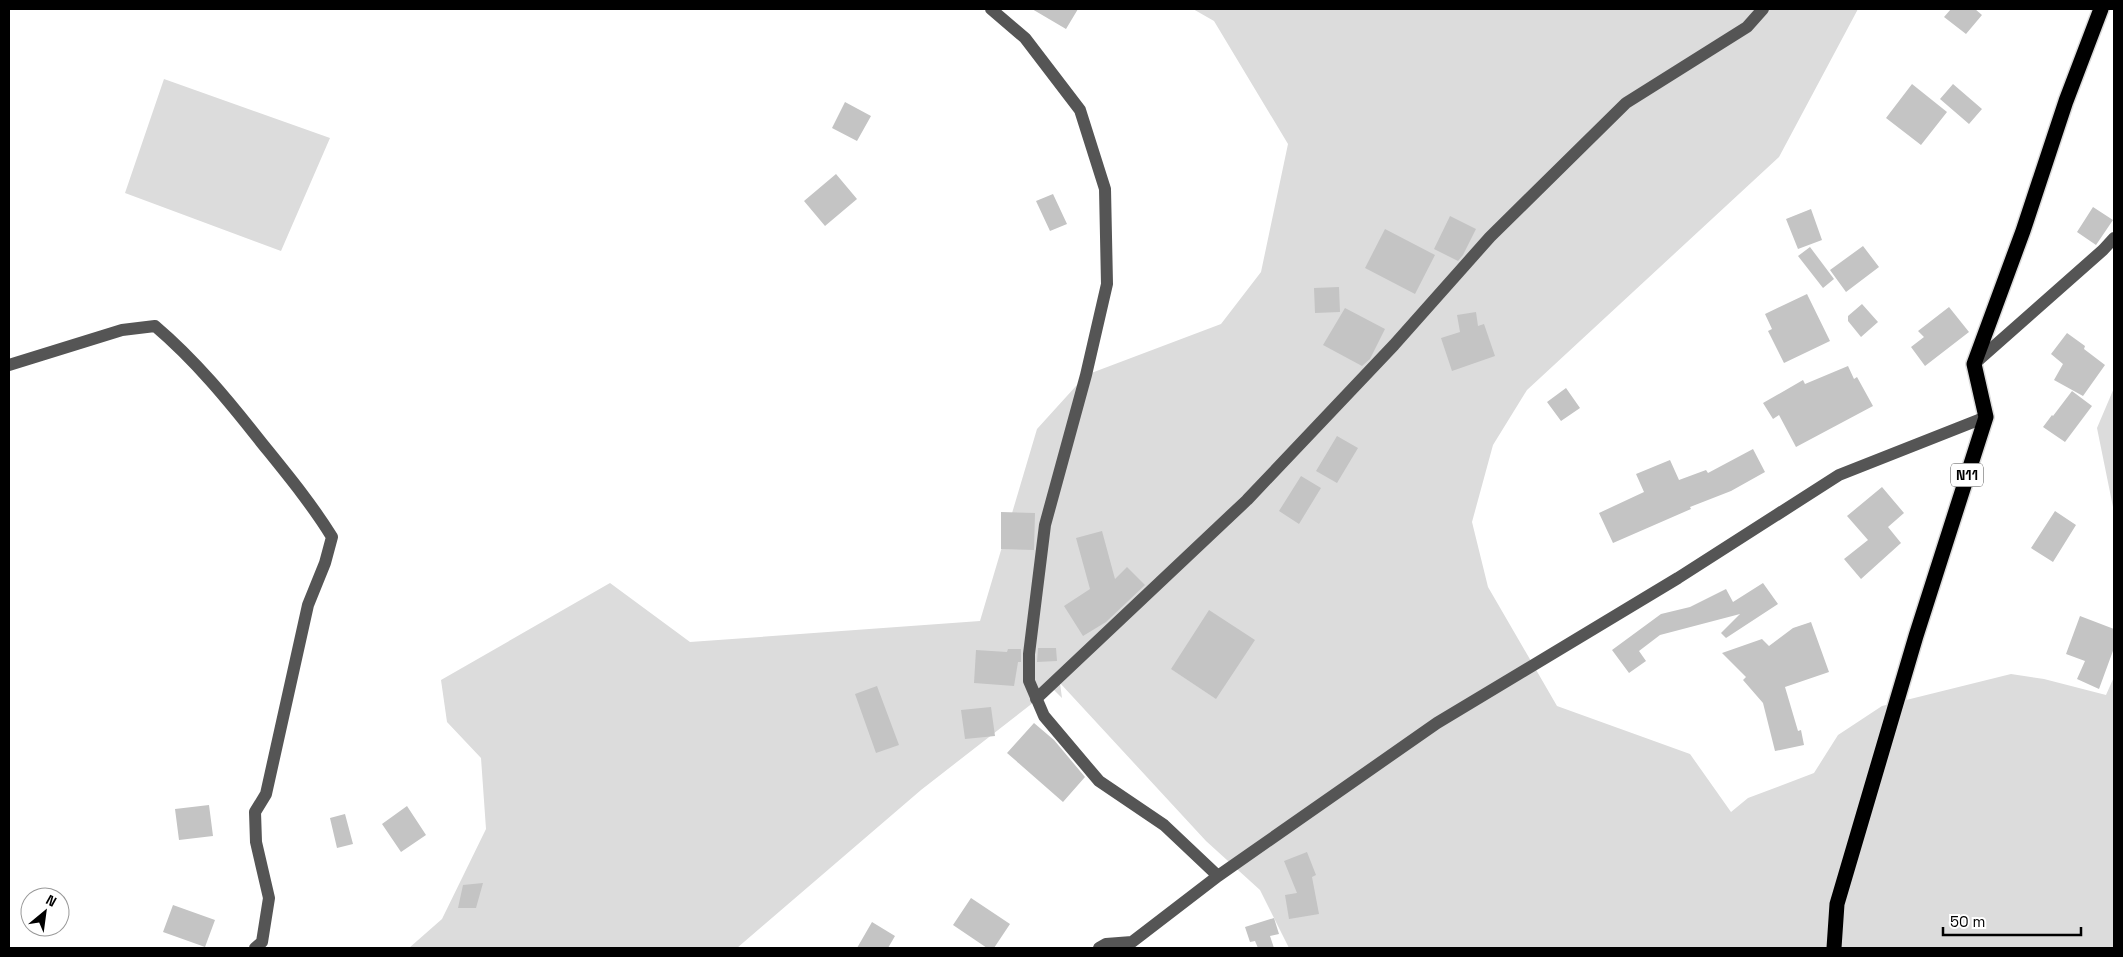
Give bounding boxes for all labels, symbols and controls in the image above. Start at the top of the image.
road number: N11 [1951,464,1983,486]
north arrow [20,887,70,937]
text: N [43,890,60,911]
scale bar [1943,904,2080,936]
text: 50 m [1950,912,1985,931]

